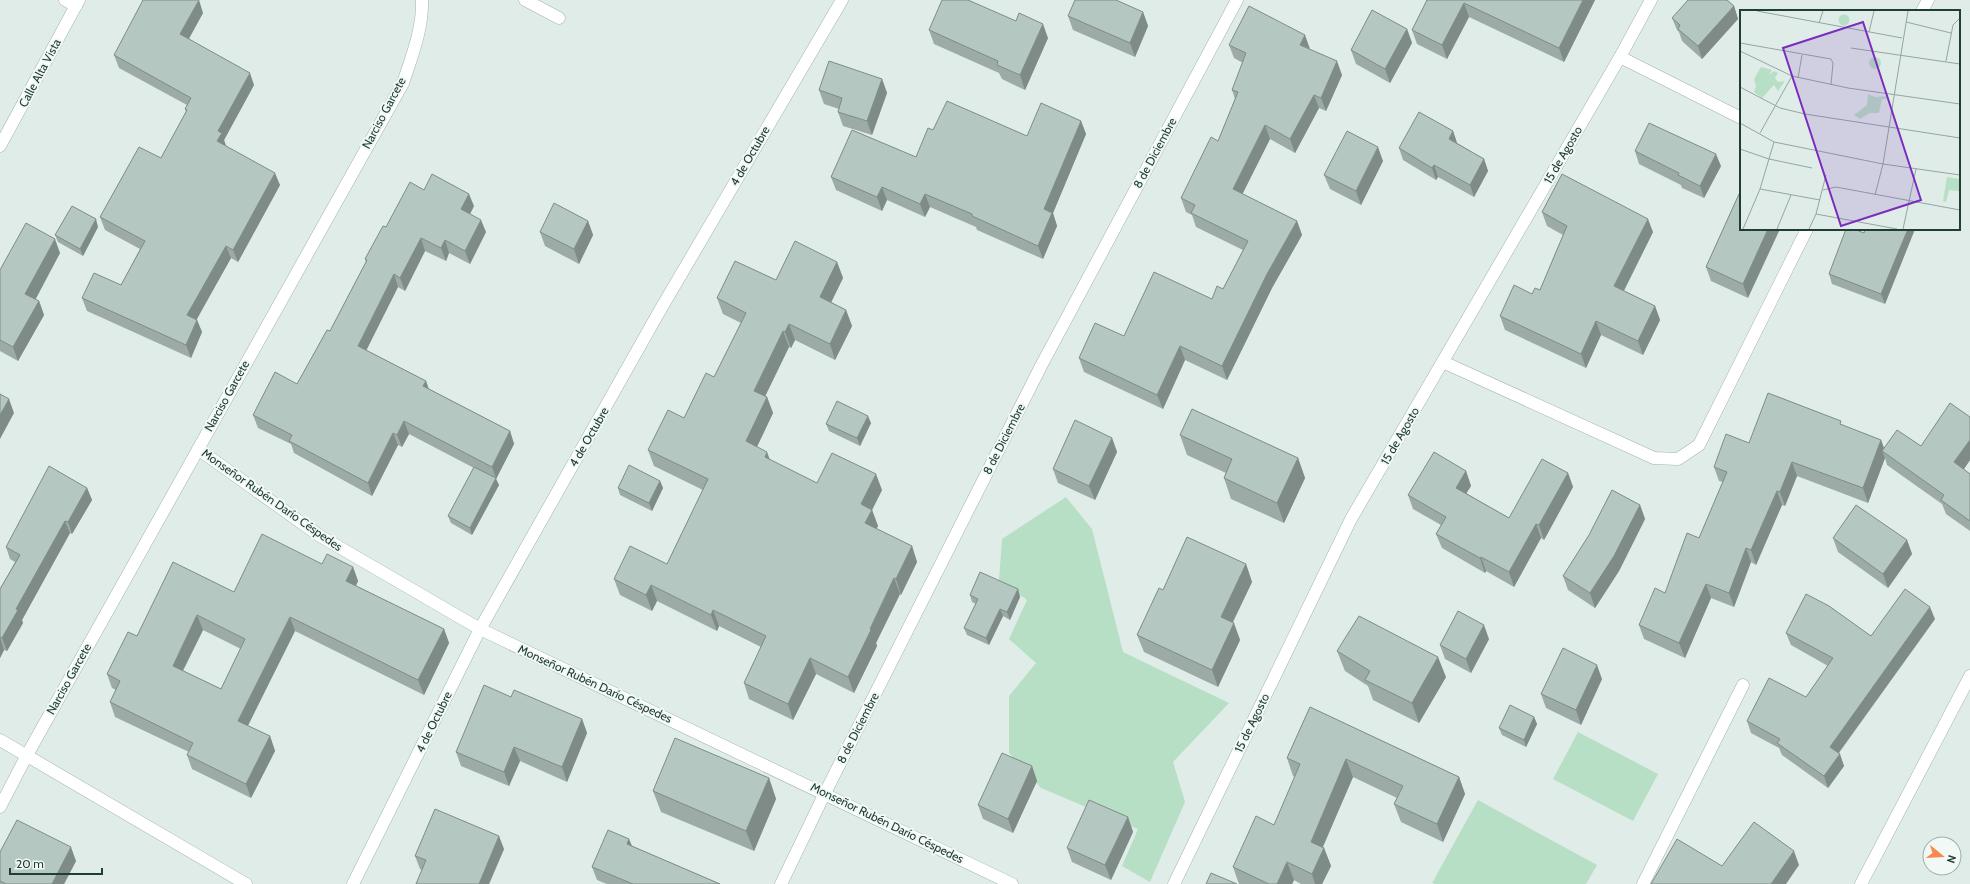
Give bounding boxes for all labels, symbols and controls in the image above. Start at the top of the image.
inset map [1740,10,1960,230]
street label: Calle Alta Vista [15,36,64,110]
street label: Narciso Garcete [358,74,409,151]
street label: 8 de Diciembre [1130,115,1179,191]
street label: 4 de Octubre [726,123,773,188]
street label: 15 de Agosto [1540,123,1585,186]
street label: Narciso Garcete [201,358,252,434]
street label: 8 de Diciembre [979,401,1028,477]
street label: 4 de Octubre [565,404,612,469]
street label: 15 de Agosto [1377,404,1422,467]
street label: Monseñor Rubén Darío Céspedes [199,445,346,554]
street label: Narciso Garcete [43,641,94,717]
street label: Monseñor Rubén Darío Céspedes [516,641,675,726]
street label: 4 de Octubre [412,689,455,755]
street label: 8 de Diciembre [833,690,882,766]
street label: 15 de Agosto [1231,690,1273,755]
street label: Monseñor Rubén Darío Céspedes [808,779,966,866]
north arrow [1922,836,1962,876]
scale bar [10,850,102,876]
text: N [1944,853,1959,865]
text: 20 m [16,856,44,871]

